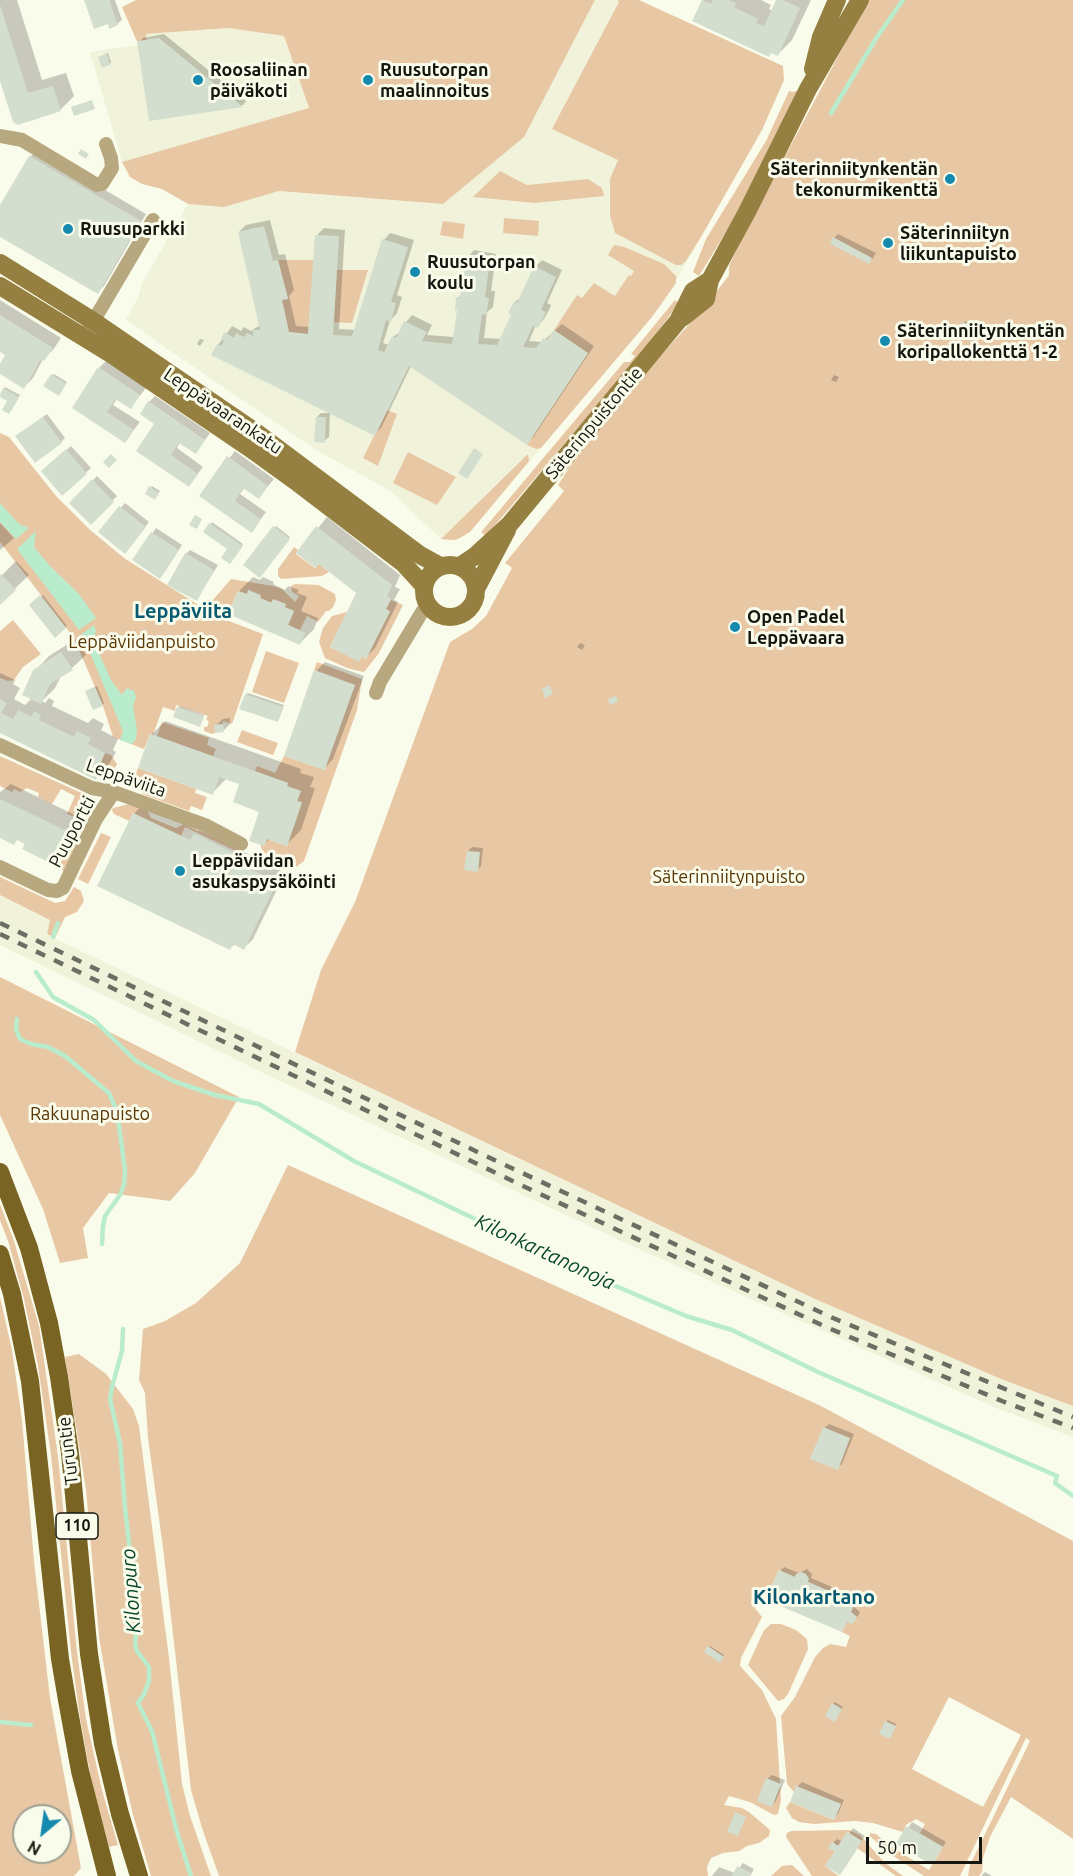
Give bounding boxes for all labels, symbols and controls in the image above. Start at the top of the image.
place label: Roosaliinan päiväkoti [210,59,308,101]
place label: Ruusutorpan maalinnoitus [380,59,489,101]
marker: Roosaliinan päiväkoti [191,73,205,87]
marker: Ruusutorpan maalinnoitus [361,73,375,87]
place label: Säterinniitynkentän tekonurmikenttä [770,158,938,201]
marker: Säterinniitynkentän tekonurmikenttä [943,172,957,186]
place label: Ruusuparkki [80,218,185,240]
marker: Ruusuparkki [61,222,75,236]
place label: Säterinniityn liikuntapuisto [900,222,1017,264]
marker: Säterinniityn liikuntapuisto [881,236,895,250]
place label: Ruusutorpan koulu [427,251,536,294]
marker: Ruusutorpan koulu [408,265,422,279]
place label: Säterinniitynkentän koripallokenttä 1-2 [897,320,1065,362]
marker: Säterinniitynkentän koripallokenttä 1-2 [878,334,892,348]
street label: Leppävaarankatu [159,363,287,459]
street label: Säterinpuistontie [541,363,647,483]
district label: Leppäviita [134,599,232,623]
place label: Open Padel Leppävaara [747,606,845,648]
marker: Open Padel Leppävaara [728,620,742,634]
park label: Leppäviidanpuisto [68,631,216,653]
street label: Leppäviita [83,754,169,802]
street label: Puuportti [44,793,100,871]
place label: Leppäviidan asukaspysäköinti [192,850,336,892]
marker: Leppäviidan asukaspysäköinti [173,864,187,878]
park label: Säterinniitynpuisto [653,866,805,888]
park label: Rakuunapuisto [30,1103,150,1125]
water label: Kilonkartanonoja [471,1209,619,1295]
street label: Turuntie [53,1416,83,1486]
road number: 110 [56,1513,98,1539]
water label: Kilonpuro [116,1548,146,1634]
district label: Kilonkartano [753,1585,875,1609]
north arrow [12,1804,72,1864]
scale bar [869,1825,984,1863]
text: N [25,1837,44,1859]
text: 50 m [877,1837,917,1857]

